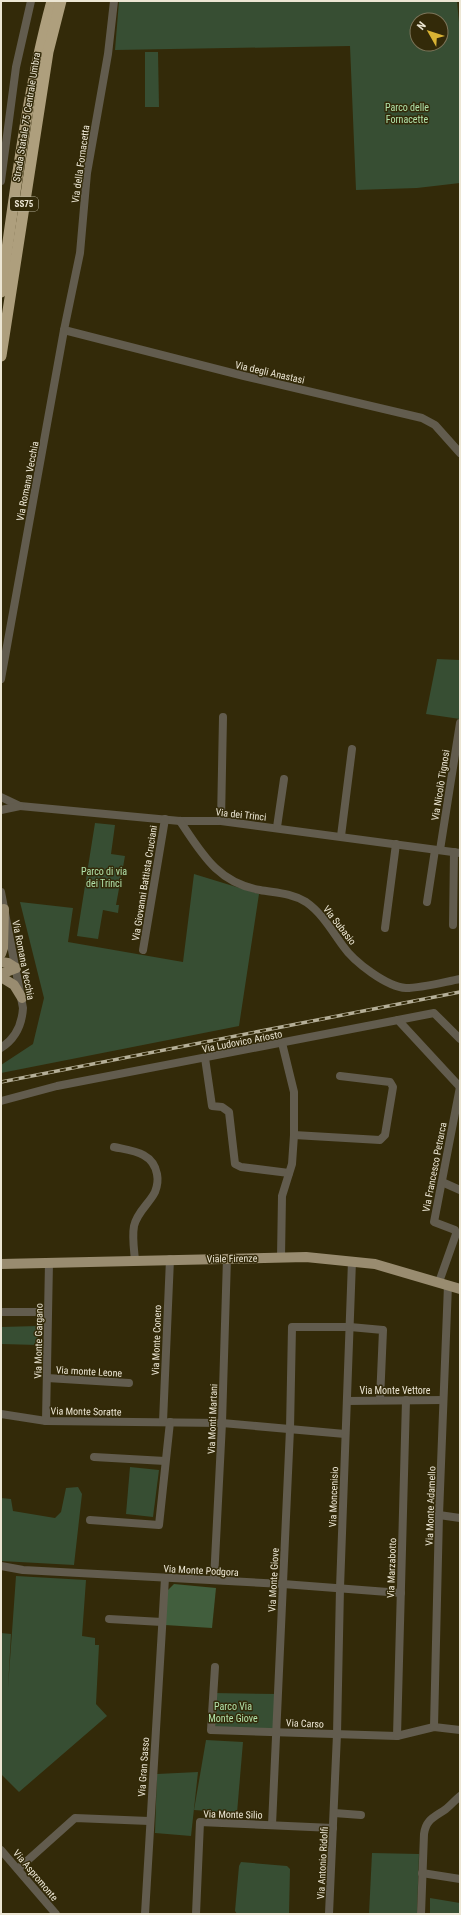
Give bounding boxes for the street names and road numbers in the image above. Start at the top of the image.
street label: Strada Statale 75 Centrale Umbra [11,51,42,183]
street label: Via della Fornacetta [70,124,91,204]
road number: SS75 [10,197,38,211]
street label: Via degli Anastasi [234,359,306,386]
street label: Via Romana Vecchia [14,440,41,522]
street label: Via Nicolò Tignosi [429,749,452,821]
street label: Via dei Trinci [215,806,267,823]
street label: Via Giovanni Battista Cruciani [130,824,159,942]
street label: Via Subasio [321,904,358,947]
street label: Via Romana Vecchia [10,919,37,1001]
street label: Via Ludovico Ariosto [201,1028,283,1055]
street label: Via Francesco Petrarca [420,1121,449,1213]
street label: Viale Firenze [207,1253,258,1264]
street label: Via Monte Gargano [32,1303,45,1379]
street label: Via Monte Conero [150,1305,163,1375]
street label: Via monte Leone [56,1364,123,1379]
street label: Via Monti Martani [206,1384,219,1454]
street label: Via Monte Vettore [360,1385,431,1396]
street label: Via Monte Soratte [51,1405,122,1418]
street label: Via Moncenisio [327,1466,340,1528]
street label: Via Monte Adamello [424,1466,437,1546]
street label: Via Marzabotto [385,1538,398,1598]
street label: Via Monte Giove [266,1547,281,1612]
street label: Via Monte Podgora [163,1563,239,1578]
street label: Via Carso [286,1717,324,1730]
street label: Via Gran Sasso [136,1737,151,1797]
street label: Via Monte Silio [203,1808,263,1821]
street label: Via Antonio Ridolfi [315,1826,330,1900]
street label: Via Aspromonte [11,1848,60,1903]

